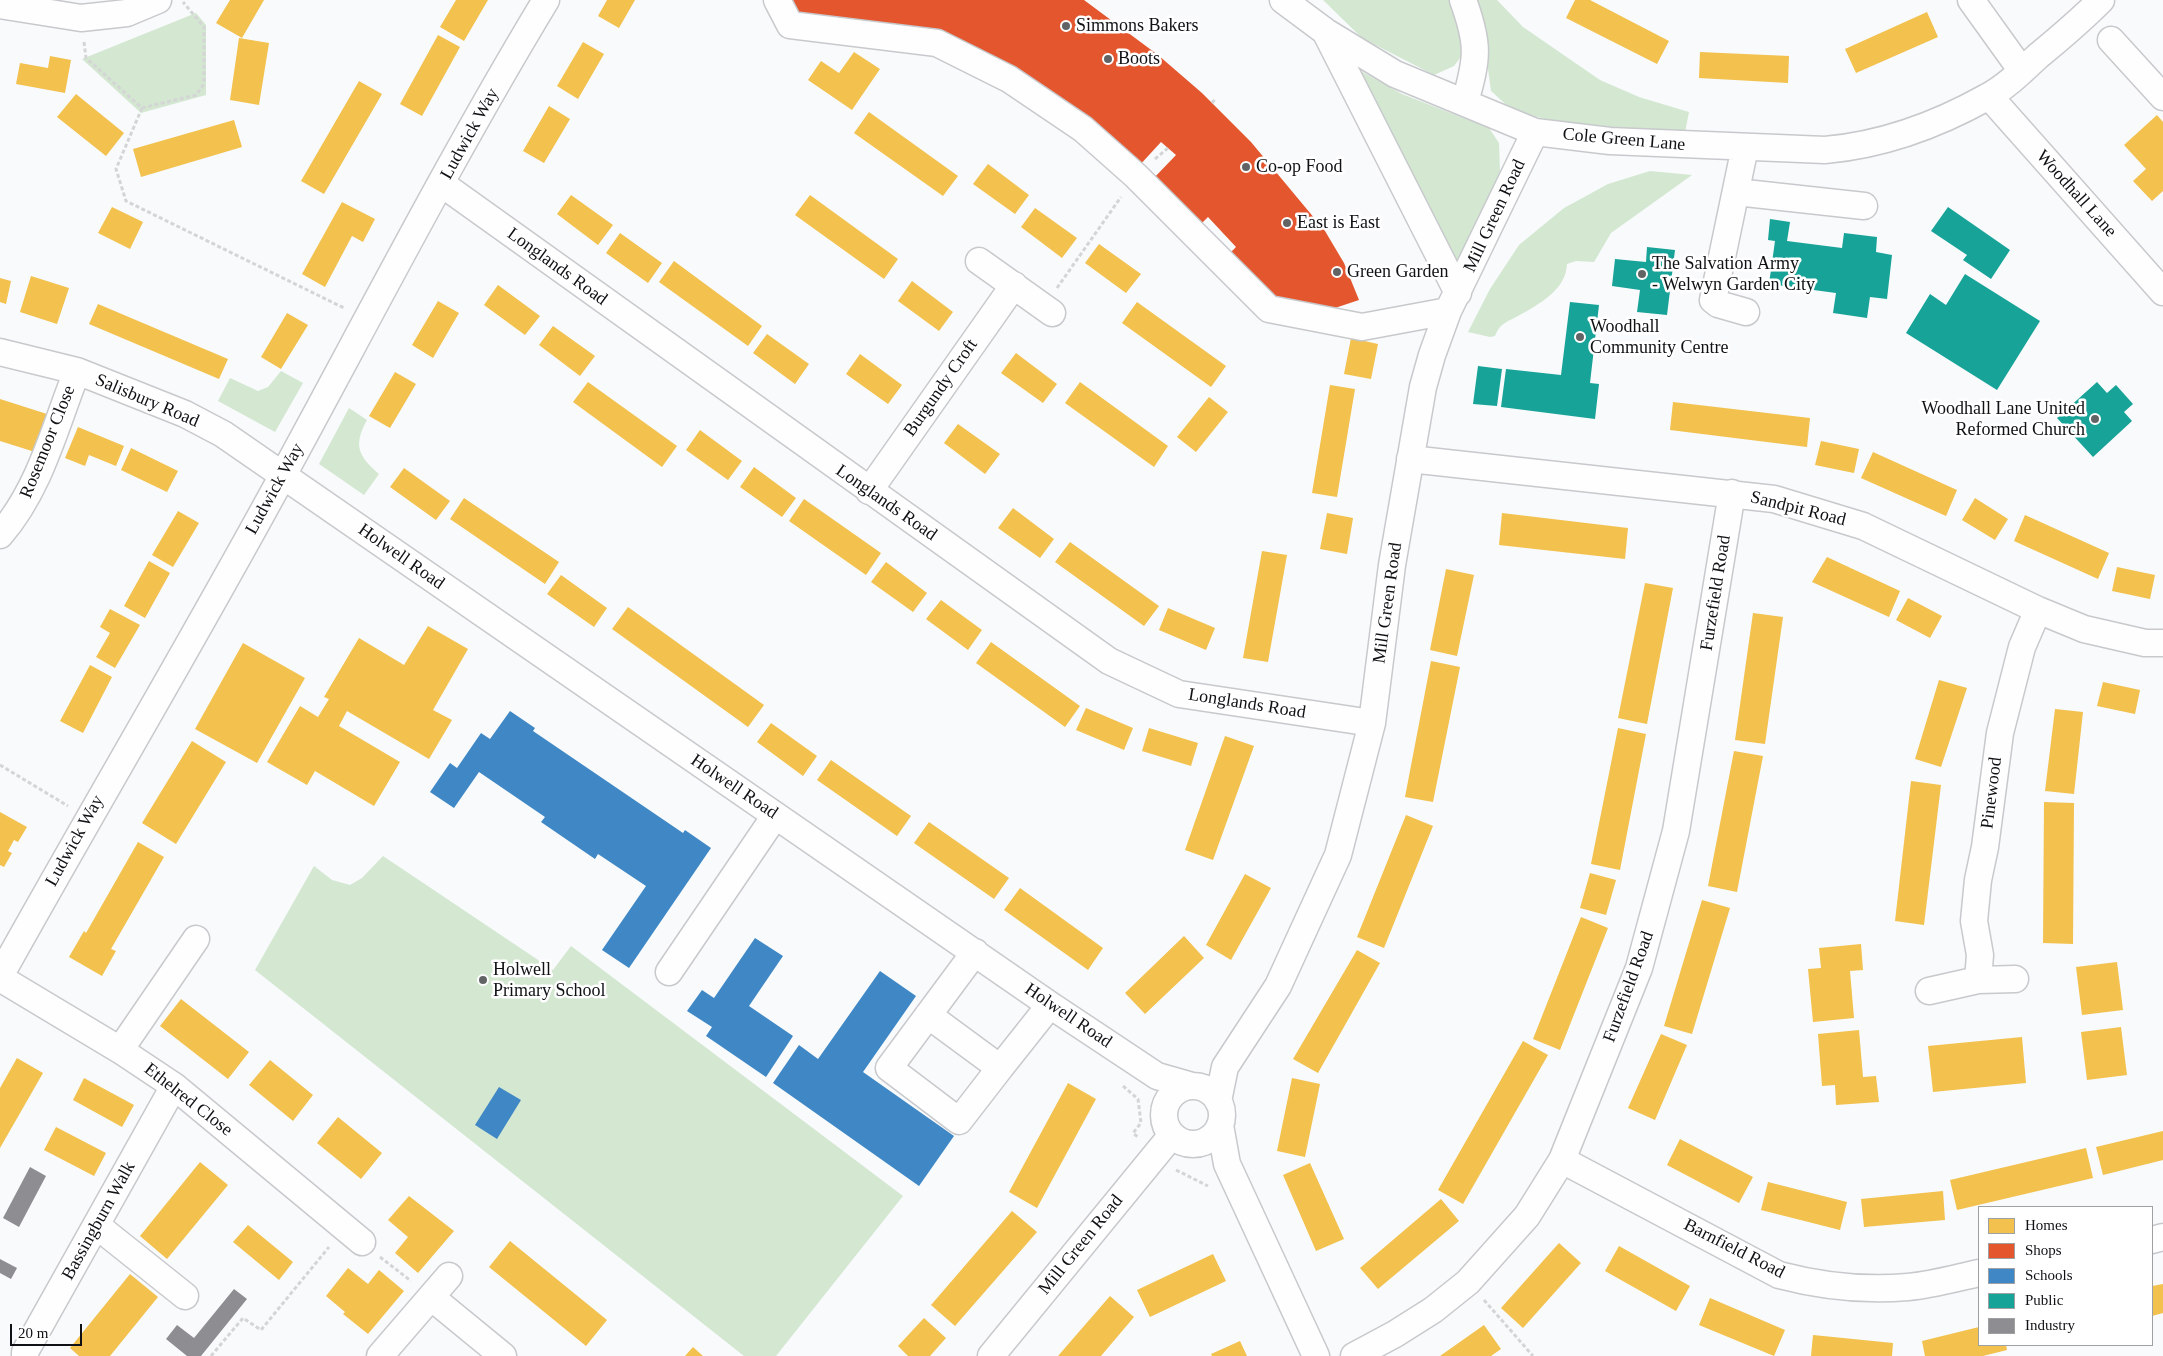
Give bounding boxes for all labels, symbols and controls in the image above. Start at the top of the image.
place label: Simmons Bakers [1076,15,1199,37]
marker: Simmons Bakers [1060,20,1072,32]
place label: Boots [1118,48,1160,70]
marker: Boots [1102,53,1114,65]
street label: Ludwick Way [436,85,504,183]
street label: Cole Green Lane [1562,124,1686,156]
street label: Woodhall Lane [2031,146,2121,242]
place label: Co-op Food [1256,156,1343,178]
street label: Mill Green Road [1459,156,1531,276]
marker: Co-op Food [1240,161,1252,173]
place label: East is East [1297,212,1380,234]
marker: East is East [1281,217,1293,229]
street label: Longlands Road [503,223,611,311]
place label: The Salvation Army - Welwyn Garden City [1652,253,1815,296]
place label: Green Garden [1347,261,1448,283]
marker: Green Garden [1331,266,1343,278]
marker: The Salvation Army - Welwyn Garden City [1636,268,1648,280]
place label: Woodhall Community Centre [1590,316,1728,358]
marker: Woodhall Community Centre [1574,331,1586,343]
street label: Burgundy Croft [899,335,983,441]
street label: Salisbury Road [92,369,202,433]
street label: Rosemoor Close [16,383,80,501]
place label: Woodhall Lane United Reformed Church [1921,398,2085,440]
marker: Woodhall Lane United Reformed Church [2089,413,2101,425]
street label: Ludwick Way [241,440,309,538]
street label: Longlands Road [831,460,941,546]
street label: Sandpit Road [1748,487,1848,531]
street label: Holwell Road [354,519,448,595]
street label: Furzefield Road [1696,534,1736,652]
street label: Mill Green Road [1369,541,1407,665]
street label: Longlands Road [1187,684,1307,724]
street label: Holwell Road [686,750,782,824]
street label: Pinewood [1977,756,2007,830]
street label: Ludwick Way [41,792,109,890]
street label: Furzefield Road [1599,929,1659,1045]
place label: Holwell Primary School [493,959,605,1002]
marker: Holwell Primary School [477,974,489,986]
street label: Holwell Road [1020,979,1116,1053]
street label: Ethelred Close [139,1059,237,1141]
street label: Bassingburn Walk [58,1158,140,1284]
street label: Mill Green Road [1034,1191,1128,1299]
legend [1978,1206,2153,1346]
street label: Barnfield Road [1680,1214,1788,1284]
text: Homes [2025,1217,2068,1233]
text: Shops [2025,1242,2062,1258]
text: Schools [2025,1267,2073,1283]
text: Public [2025,1292,2063,1308]
scale bar [12,1314,85,1346]
text: Industry [2025,1317,2075,1333]
text: 20 m [18,1325,48,1341]

